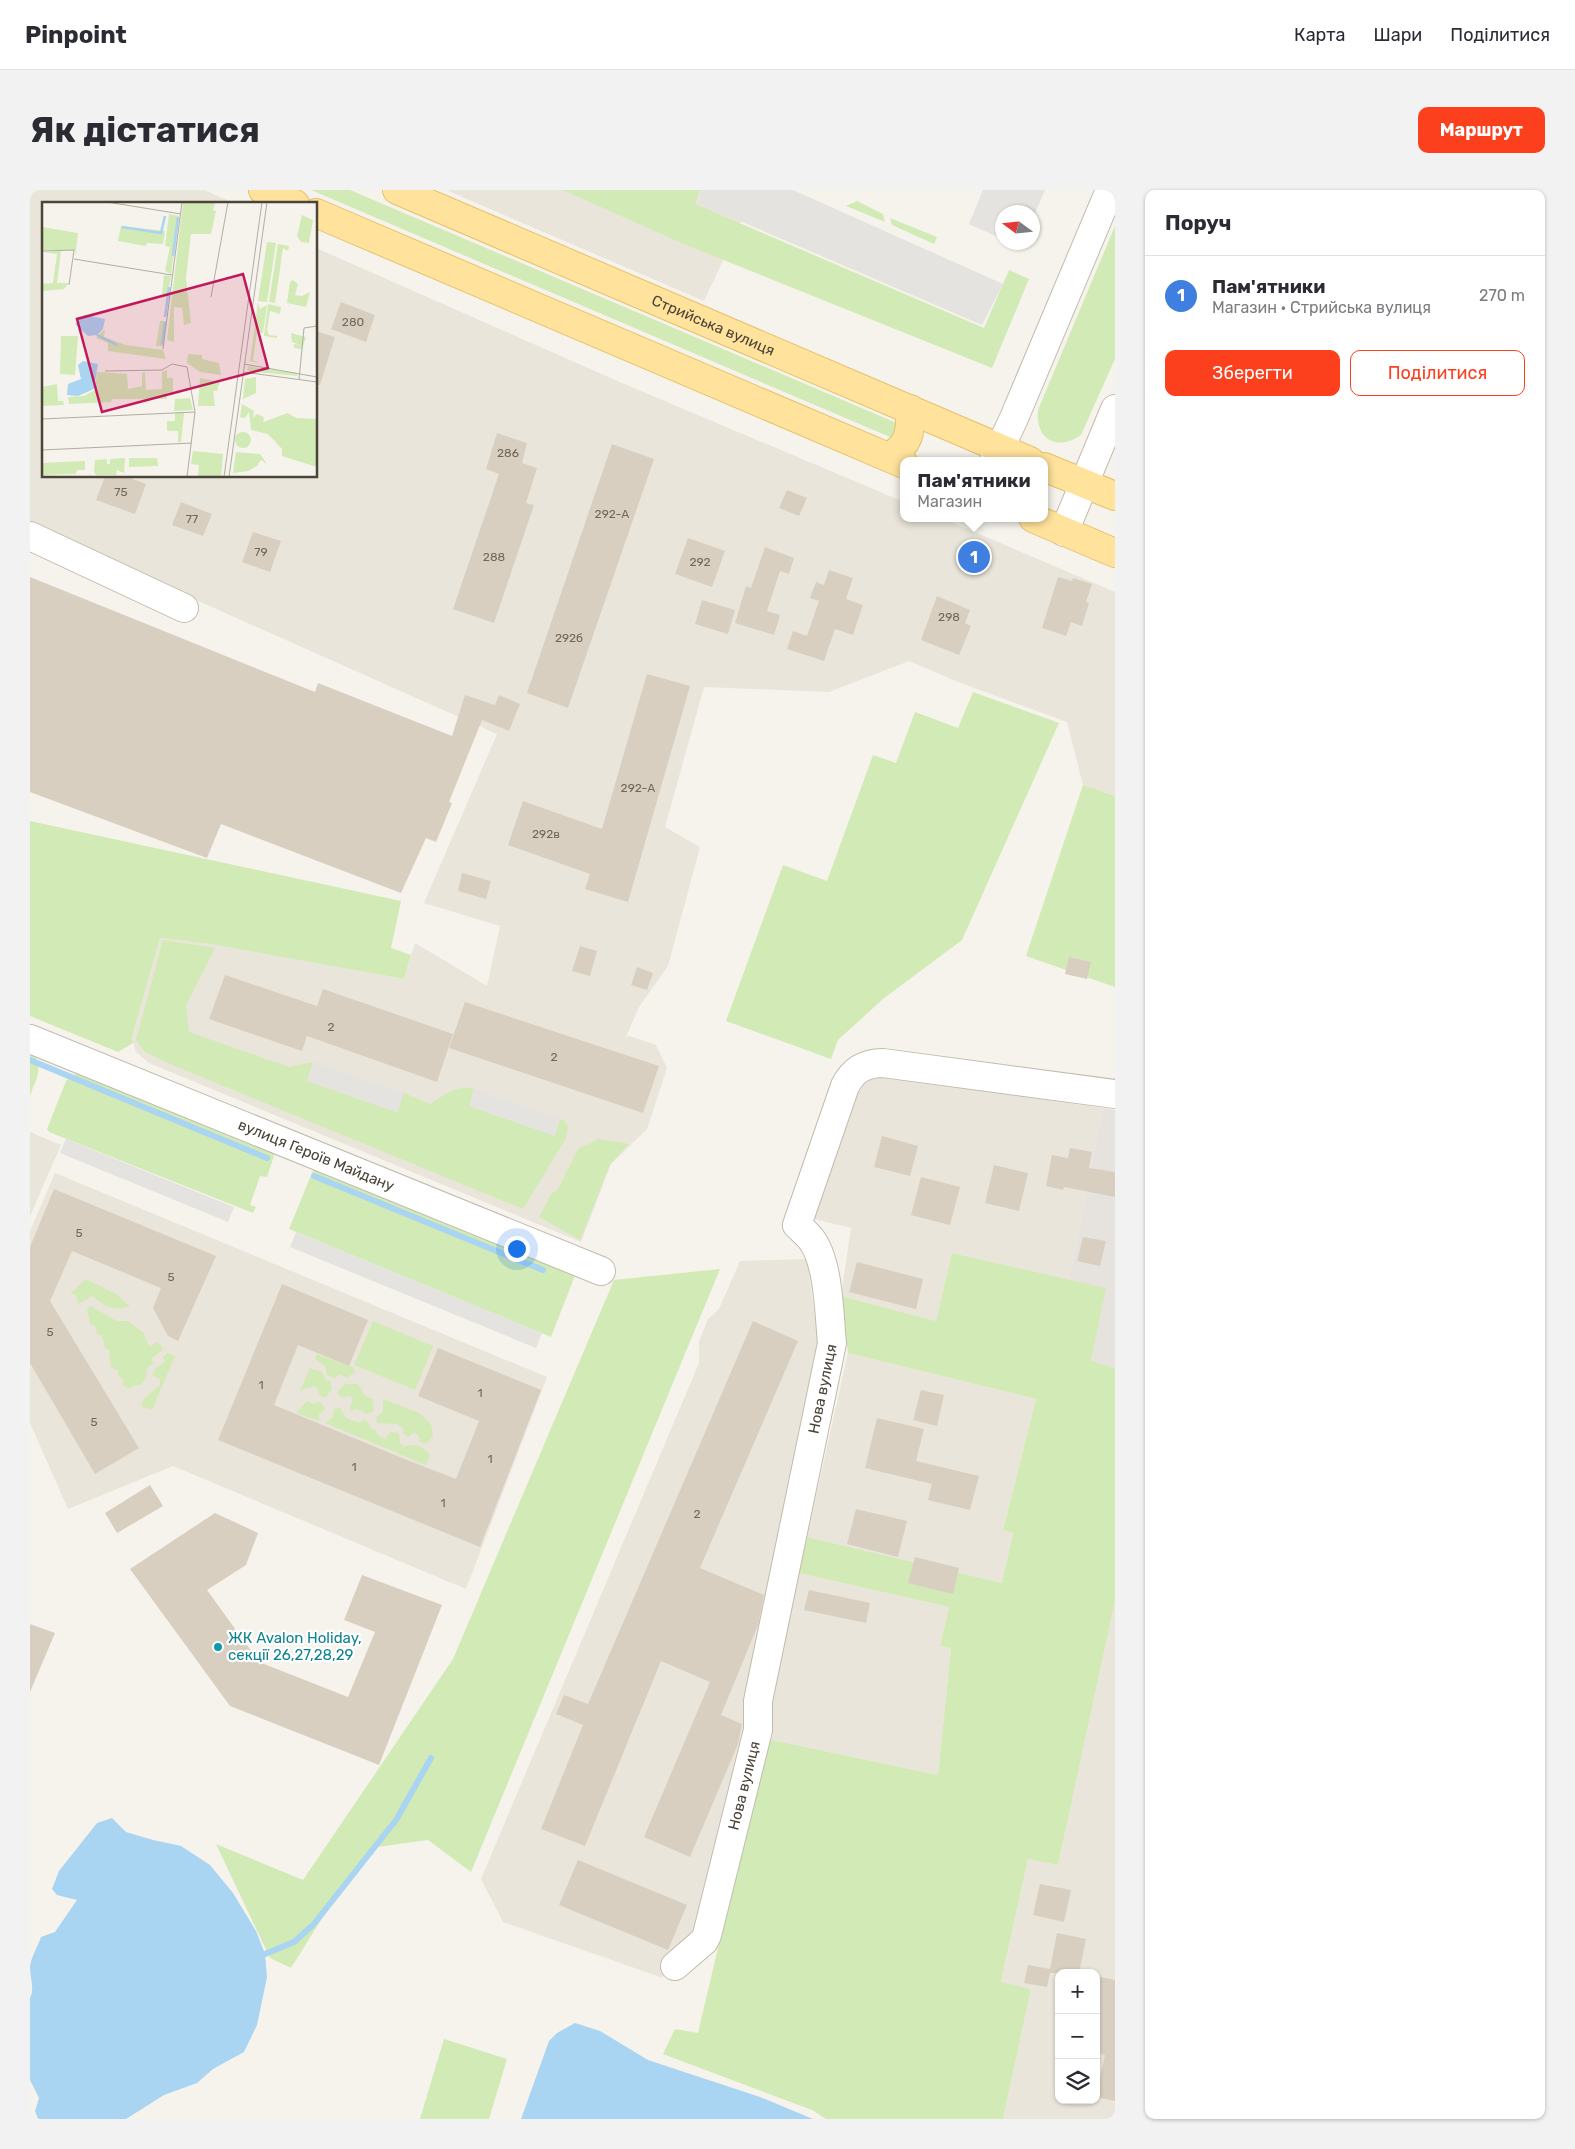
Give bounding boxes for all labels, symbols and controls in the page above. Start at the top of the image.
text: Pinpoint [25,21,127,49]
text: Карта [1294,24,1345,46]
text: Шари [1373,24,1422,46]
text: Поділитися [1450,24,1550,46]
button: Маршрут [1418,107,1545,153]
text: Як дістатися [30,109,260,151]
inset map [42,202,318,478]
north arrow [995,205,1040,250]
text: Поруч [1165,210,1231,235]
text: Пам'ятники [1212,275,1325,298]
text: 1 [1177,286,1185,305]
text: 270 m [1479,286,1525,305]
street label: Стрийська вулиця [649,291,778,360]
text: Магазин · Стрийська вулиця [1212,298,1431,317]
house number: 280 [342,315,364,329]
button: Зберегти [1165,350,1340,396]
button: Поділитися [1350,350,1525,396]
house number: 286 [497,446,519,460]
popup [900,457,1048,522]
text: Пам'ятники [917,469,1031,492]
house number: 75 [114,485,128,499]
text: Магазин [917,492,982,511]
house number: 292-А [595,507,629,521]
house number: 77 [186,512,198,526]
pin: 1 [958,538,990,576]
house number: 79 [254,545,268,559]
house number: 288 [483,550,505,564]
house number: 292 [689,555,711,569]
house number: 298 [938,610,960,624]
house number: 292б [555,631,583,645]
house number: 292-А [621,781,655,795]
house number: 292в [532,827,560,841]
house number: 2 [327,1020,335,1034]
house number: 2 [550,1050,558,1064]
street label: вулиця Героїв Майдану [236,1116,397,1195]
house number: 5 [75,1226,83,1240]
your location [504,1236,530,1262]
house number: 5 [167,1270,175,1284]
house number: 5 [46,1325,54,1339]
street label: Нова вулиця [804,1342,841,1435]
house number: 1 [258,1378,264,1392]
house number: 1 [477,1386,483,1400]
house number: 5 [90,1415,98,1429]
house number: 1 [487,1452,493,1466]
house number: 1 [351,1460,357,1474]
house number: 1 [440,1496,446,1510]
house number: 2 [693,1507,701,1521]
place label: ЖК Avalon Holiday, секції 26,27,28,29 [228,1629,362,1664]
marker: ЖК Avalon Holiday, секції 26,27,28,29 [212,1641,224,1653]
street label: Нова вулиця [724,1739,764,1832]
map controls [1055,1969,1100,2104]
button: + [1055,1969,1100,2014]
button: − [1055,2014,1100,2059]
button: layers [1055,2059,1100,2104]

